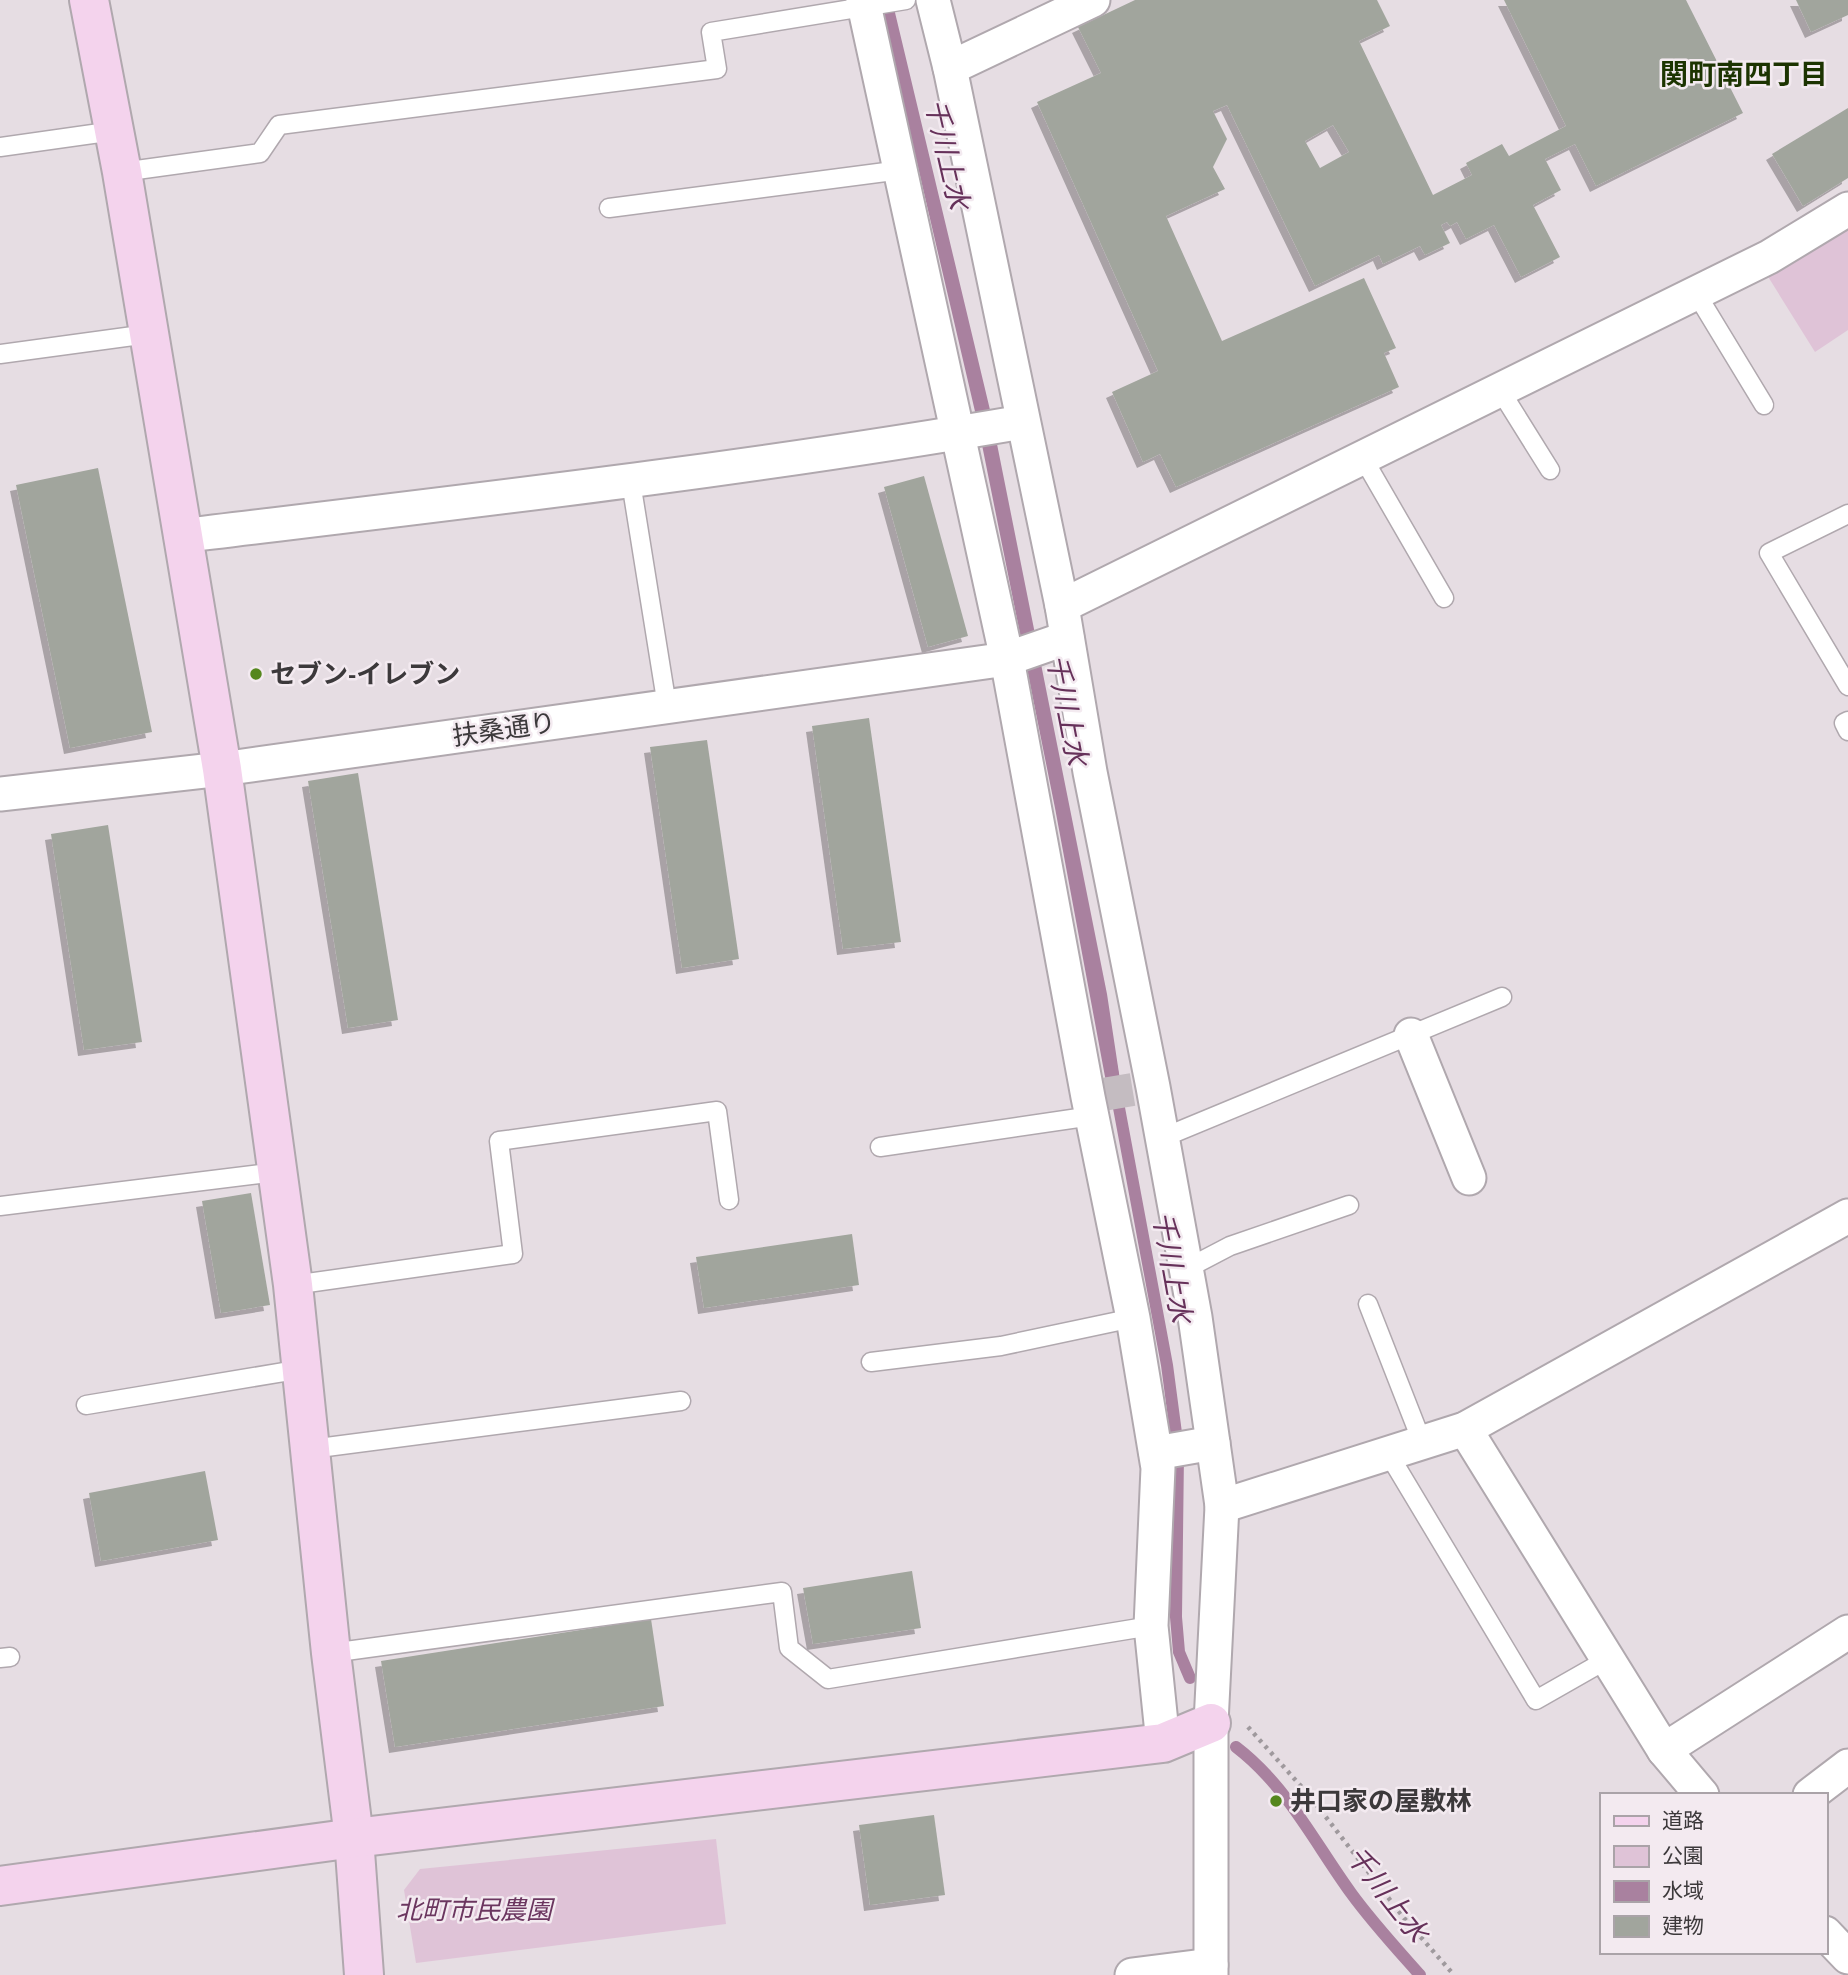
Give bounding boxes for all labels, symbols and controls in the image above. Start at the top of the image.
district label: 関町南四丁目 [1660,58,1828,91]
water label: 千川上水 [918,96,976,215]
water label: 千川上水 [1040,652,1094,771]
place label: セブン-イレブン [270,658,460,690]
marker: セブン-イレブン [248,666,264,682]
street label: 扶桑通り [450,706,558,752]
water label: 千川上水 [1146,1209,1198,1328]
place label: 井口家の屋敷林 [1290,1785,1472,1817]
marker: 井口家の屋敷林 [1268,1793,1284,1809]
legend [1600,1793,1827,1954]
text: 道路 [1662,1808,1704,1833]
water label: 千川上水 [1340,1840,1436,1951]
text: 公園 [1662,1843,1704,1868]
text: 水域 [1662,1878,1704,1903]
park label: 北町市民農園 [396,1894,556,1926]
text: 建物 [1662,1913,1704,1938]

